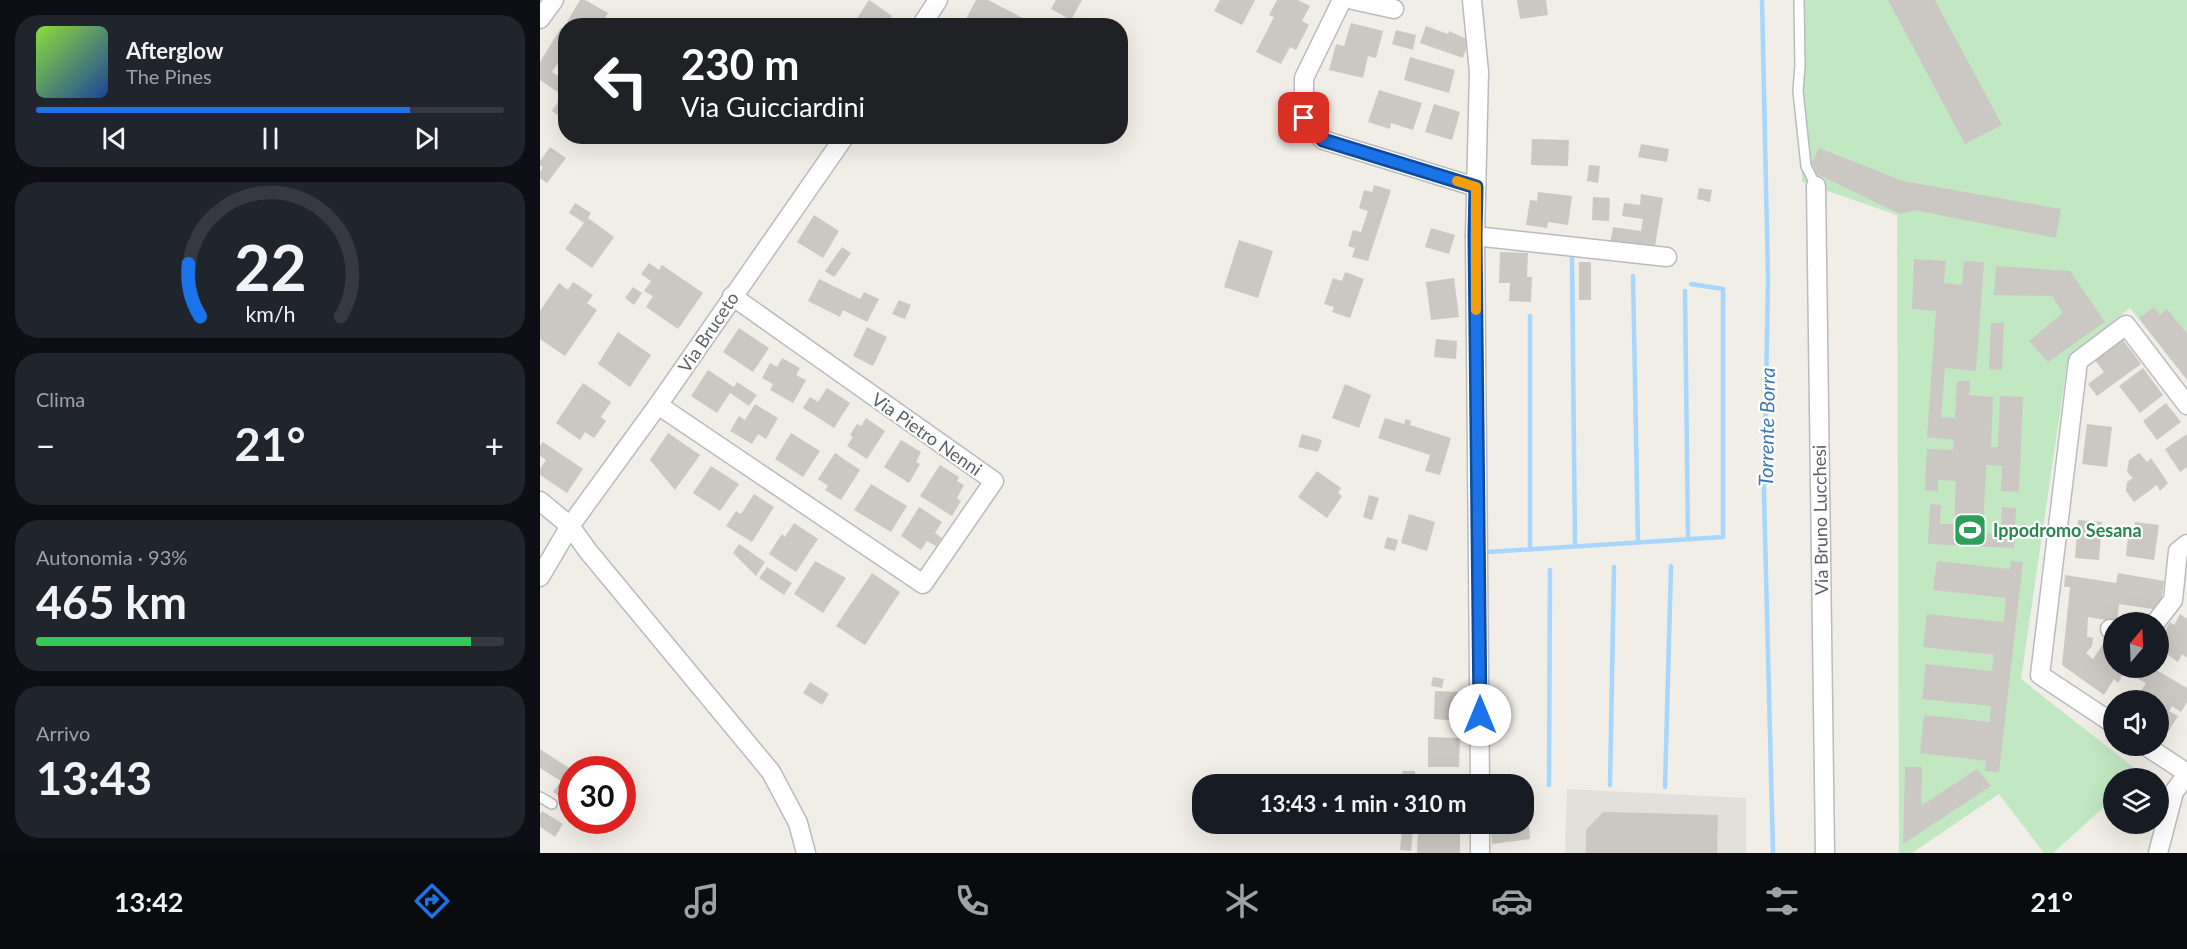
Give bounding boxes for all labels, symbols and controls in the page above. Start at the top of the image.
text: Afterglow [126,37,223,64]
text: 230 m [681,39,799,89]
icon: left [582,42,660,120]
text: The Pines [126,64,212,88]
text: Via Guicciardini [681,90,865,123]
pin [1278,92,1329,143]
icon: arrive [1287,101,1320,134]
icon: previous [98,122,131,155]
icon: pause [254,122,287,155]
icon: next [410,122,443,155]
text: 22 [234,229,306,304]
street label: Via Bruceto [673,287,743,377]
text: km/h [245,301,295,327]
water label: Torrente Borra [1753,367,1779,487]
text: Clima [36,387,85,411]
street label: Via Pietro Nenni [868,388,986,480]
text: 21° [235,417,305,471]
text: − [36,425,55,465]
text: + [485,425,504,465]
street label: Via Bruno Lucchesi [1808,445,1832,595]
sports icon: Ippodromo Sesana [1952,512,1988,548]
place label: Ippodromo Sesana [1993,519,2142,541]
text: Autonomia · 93% [36,545,187,569]
text: 465 km [36,575,187,629]
north arrow [2103,612,2169,678]
map controls [2103,612,2169,834]
position arrow [1448,683,1512,747]
button: sound [2103,690,2169,756]
text: Arrivo [36,721,90,745]
text: 13:43 [36,751,152,805]
speed limit sign: 30 [558,756,636,834]
button: layers [2103,768,2169,834]
text: 13:43 · 1 min · 310 m [1260,790,1466,817]
icon: directions [411,880,453,922]
icon: music [681,880,723,922]
icon: phone [951,880,993,922]
icon: climate [1221,880,1263,922]
icon: car [1491,880,1533,922]
icon: filters [1761,880,1803,922]
text: 13:42 [114,885,184,918]
text: 21° [2030,885,2073,918]

